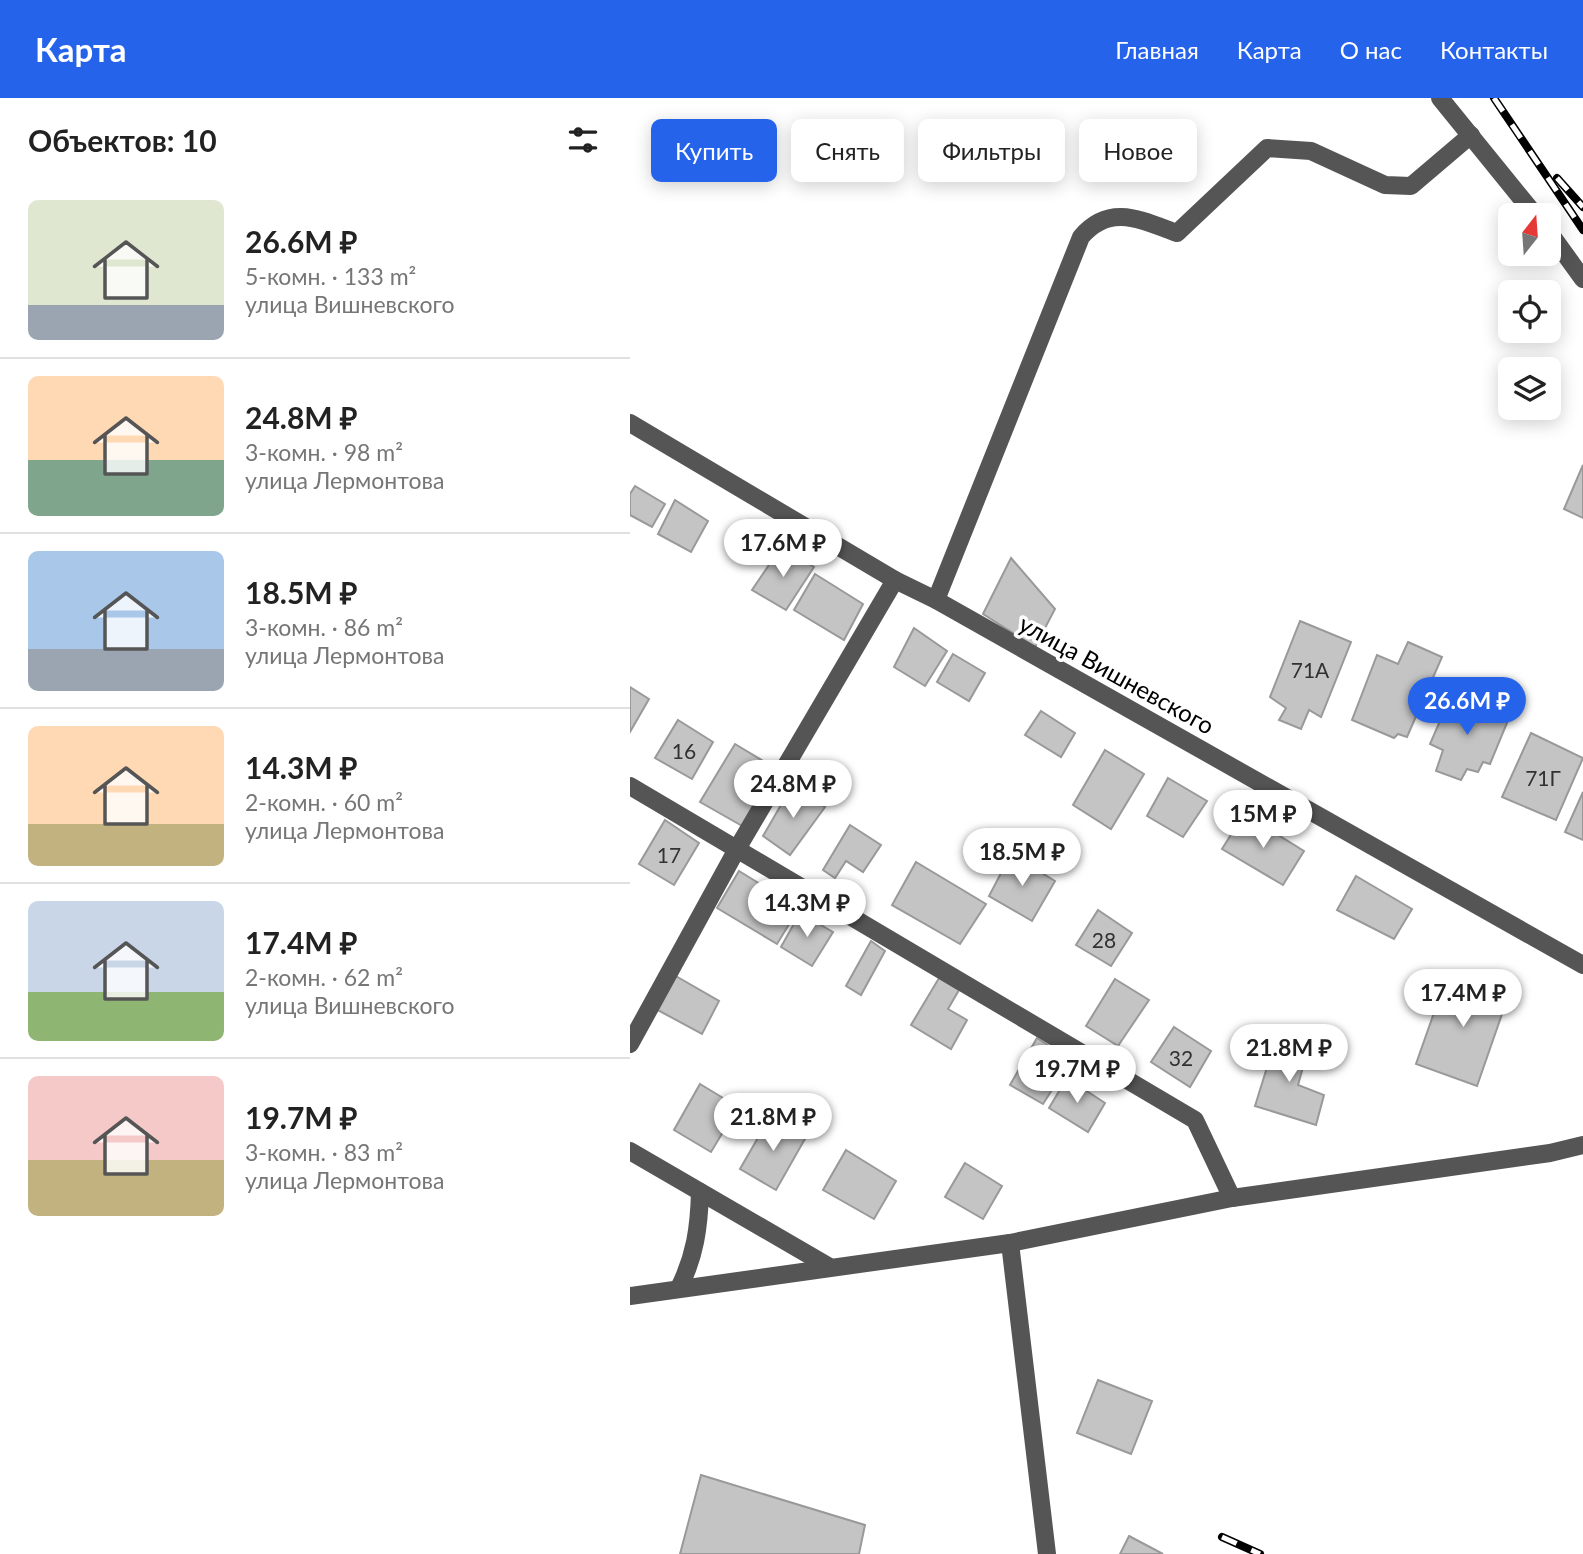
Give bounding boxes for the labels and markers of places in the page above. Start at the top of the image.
pin: 17.6M ₽ [718,519,848,579]
pin: 26.6M ₽ [1402,678,1532,737]
pin: 24.8M ₽ [728,760,858,820]
pin: 15M ₽ [1214,790,1312,850]
pin: 18.5M ₽ [957,828,1087,888]
pin: 14.3M ₽ [742,880,872,939]
pin: 17.4M ₽ [1398,970,1528,1029]
pin: 21.8M ₽ [1224,1024,1354,1084]
pin: 19.7M ₽ [1012,1046,1142,1105]
pin: 21.8M ₽ [708,1094,838,1153]

